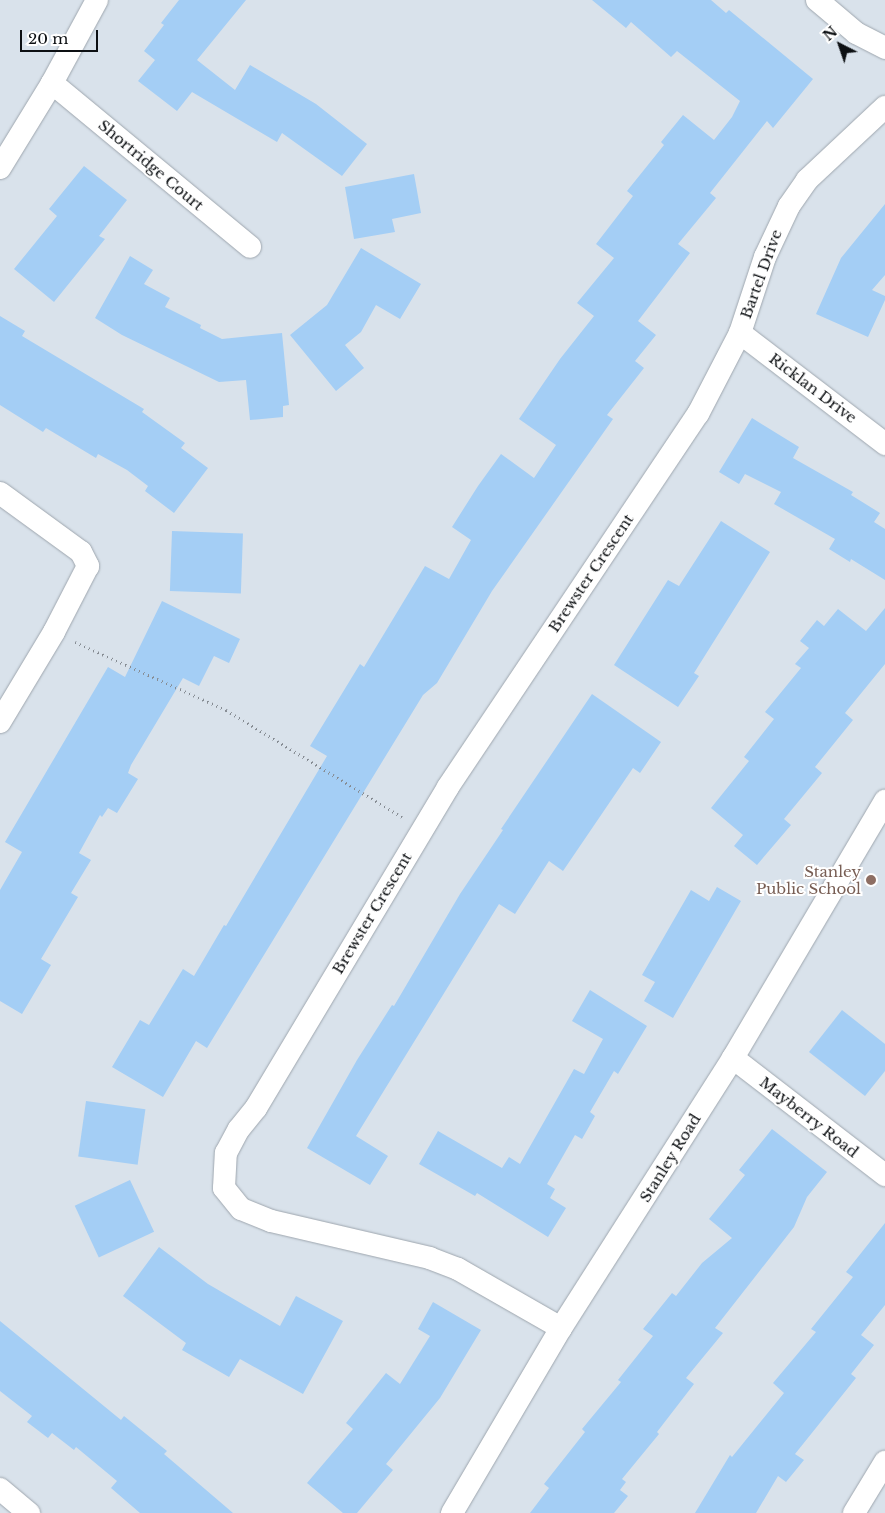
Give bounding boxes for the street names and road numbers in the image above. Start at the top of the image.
street label: Shortridge Court [95,116,207,214]
street label: Bartel Drive [737,227,785,321]
street label: Ricklan Drive [766,349,860,427]
street label: Brewster Crescent [545,510,637,636]
street label: Brewster Crescent [328,849,416,977]
street label: Mayberry Road [756,1073,862,1161]
street label: Stanley Road [636,1110,704,1206]

